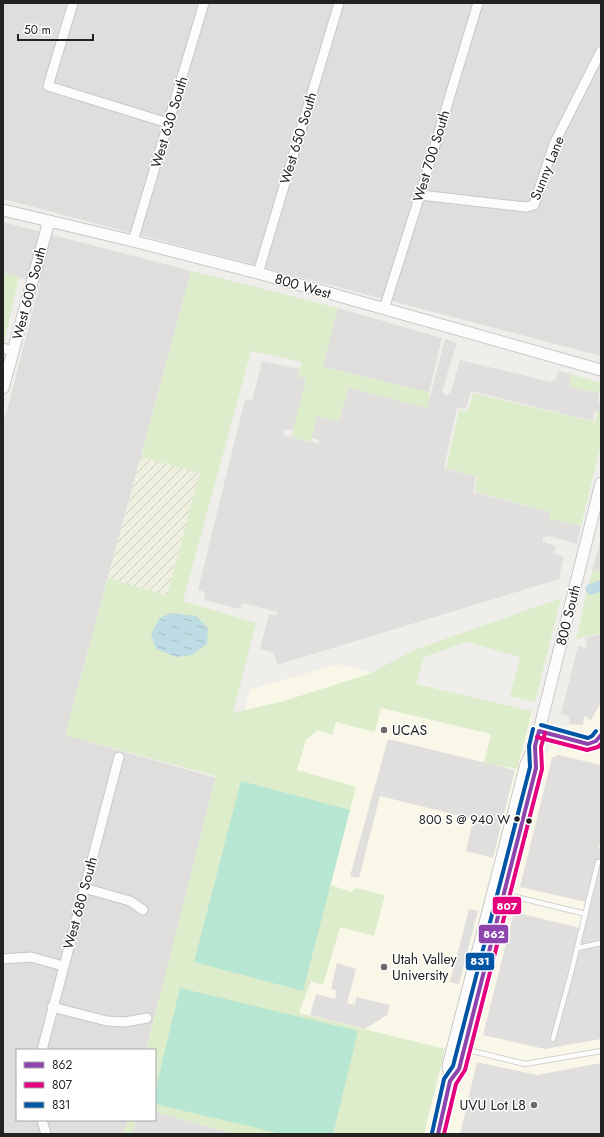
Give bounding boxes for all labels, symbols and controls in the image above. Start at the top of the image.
scale bar [18,16,93,42]
text: 50 m [24,21,51,39]
street label: West 630 South [146,74,192,170]
street label: West 650 South [275,90,321,186]
street label: West 700 South [408,108,454,204]
street label: Sunny Lane [525,133,569,203]
street label: West 600 South [7,244,51,342]
street label: 800 West [273,268,334,304]
street label: 800 South [551,582,585,648]
place label: UCAS [392,720,427,740]
marker: UCAS [379,725,389,735]
place label: 800 S @ 940 W [419,810,510,829]
marker: 800 S @ 940 W [512,814,522,824]
unlabelled marker [524,816,534,826]
street label: West 680 South [58,855,102,951]
line badge: 807 [492,896,522,915]
text: 807 [497,898,518,914]
line badge: 862 [478,924,509,944]
text: 862 [483,926,505,942]
place label: Utah Valley University [392,949,457,985]
line badge: 831 [465,952,495,971]
text: 831 [470,953,490,969]
marker: Utah Valley University [379,962,389,972]
legend [16,1049,156,1121]
text: 862 [52,1056,72,1074]
text: 807 [52,1076,73,1094]
place label: UVU Lot L8 [460,1095,526,1115]
text: 831 [52,1096,71,1114]
marker: UVU Lot L8 [529,1100,539,1110]

